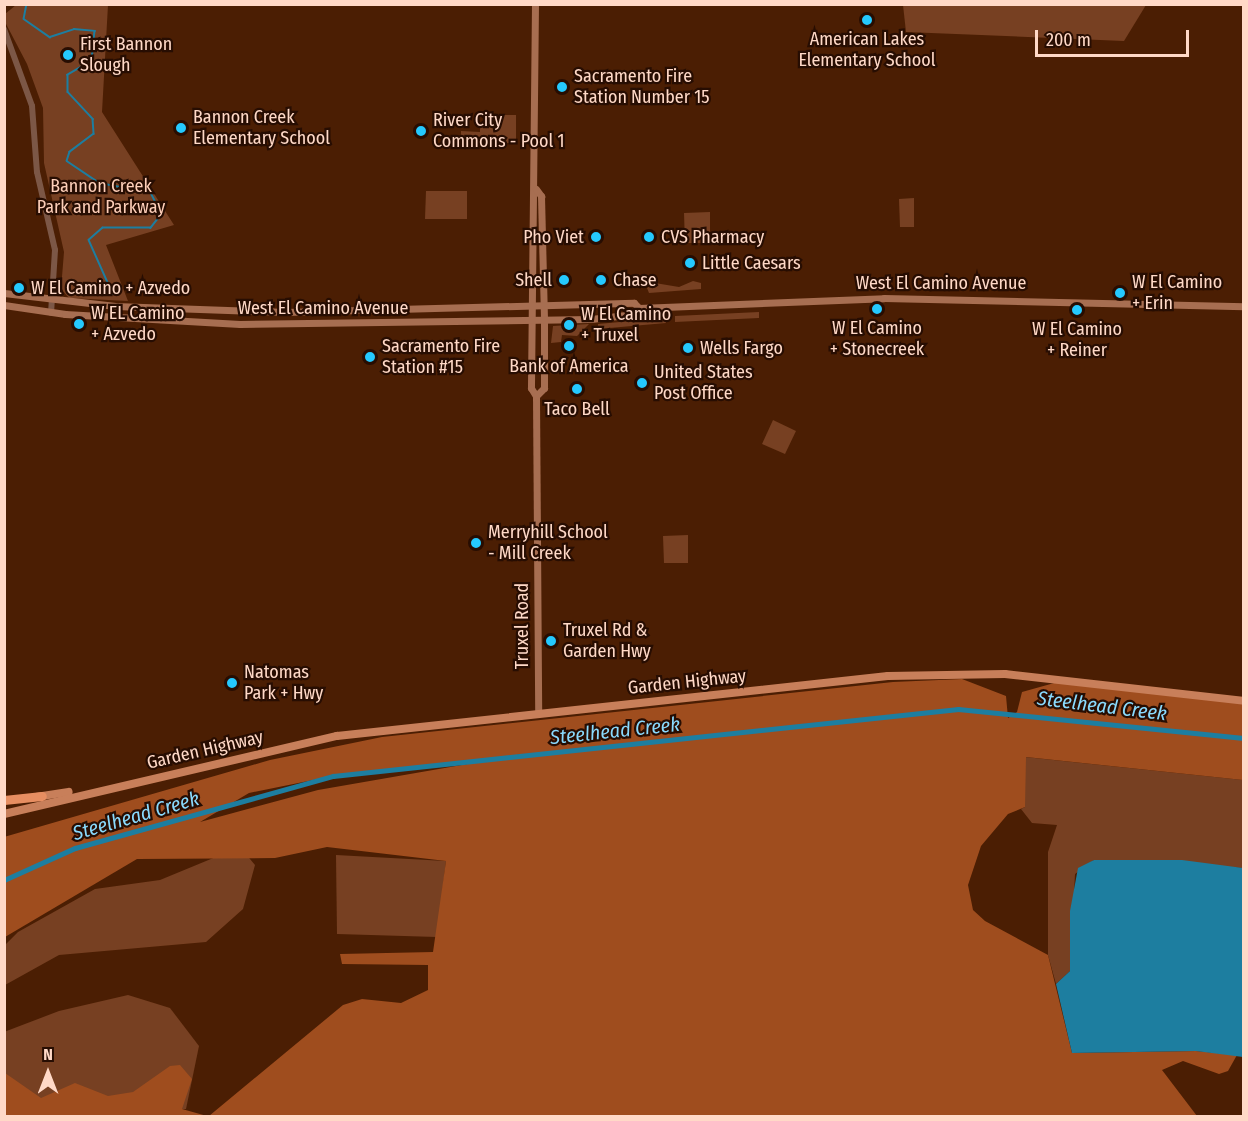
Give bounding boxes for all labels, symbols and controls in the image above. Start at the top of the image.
marker: American Lakes Elementary School [860,13,874,27]
scale bar [1038,18,1192,56]
place label: American Lakes Elementary School [798,29,936,72]
text: 200 m [1046,29,1091,51]
place label: First Bannon Slough [80,34,172,76]
marker: First Bannon Slough [61,48,75,62]
place label: Sacramento Fire Station Number 15 [574,66,710,109]
marker: Sacramento Fire Station Number 15 [555,80,569,94]
place label: Bannon Creek Elementary School [193,107,330,150]
place label: River City Commons - Pool 1 [433,110,564,152]
marker: Bannon Creek Elementary School [174,121,188,135]
marker: River City Commons - Pool 1 [414,124,428,138]
park label: Bannon Creek Park and Parkway [37,176,165,219]
place label: Pho Viet [523,226,584,248]
place label: CVS Pharmacy [661,226,764,248]
marker: Pho Viet [589,230,603,244]
marker: CVS Pharmacy [642,230,656,244]
place label: Little Caesars [702,252,801,274]
marker: Little Caesars [683,256,697,270]
place label: Shell [515,269,552,291]
place label: Chase [613,269,657,291]
street label: West El Camino Avenue [856,272,1026,294]
place label: W El Camino + Erin [1132,272,1222,314]
marker: Shell [557,273,571,287]
marker: Chase [594,273,608,287]
place label: W El Camino + Azvedo [31,277,190,299]
marker: W El Camino + Azvedo [12,281,26,295]
marker: W El Camino + Erin [1113,286,1127,300]
street label: West El Camino Avenue [238,297,408,319]
marker: W El Camino + Stonecreek [870,302,884,316]
place label: W EL Camino + Azvedo [91,303,184,346]
marker: W El Camino + Reiner [1070,303,1084,317]
place label: W El Camino + Truxel [581,304,671,346]
marker: W EL Camino + Azvedo [72,317,86,331]
marker: W El Camino + Truxel [562,318,576,332]
place label: W El Camino + Stonecreek [830,318,924,360]
place label: W El Camino + Reiner [1032,319,1122,362]
place label: Sacramento Fire Station #15 [382,336,500,378]
place label: Wells Fargo [700,337,783,359]
marker: Bank of America [562,339,576,353]
marker: Wells Fargo [681,341,695,355]
marker: Sacramento Fire Station #15 [363,350,377,364]
place label: Bank of America [509,355,629,377]
place label: United States Post Office [654,362,753,404]
marker: United States Post Office [635,376,649,390]
marker: Taco Bell [570,382,584,396]
place label: Taco Bell [544,398,610,420]
place label: Merryhill School - Mill Creek [488,522,608,564]
marker: Merryhill School - Mill Creek [469,536,483,550]
street label: Truxel Road [511,583,533,669]
place label: Truxel Rd & Garden Hwy [563,620,651,662]
marker: Truxel Rd & Garden Hwy [544,634,558,648]
place label: Natomas Park + Hwy [244,662,323,704]
street label: Garden Highway [627,665,747,699]
marker: Natomas Park + Hwy [225,676,239,690]
water label: Steelhead Creek [1036,686,1168,726]
water label: Steelhead Creek [549,712,681,750]
street label: Garden Highway [145,726,265,774]
water label: Steelhead Creek [70,786,202,846]
north arrow [18,1043,78,1103]
text: N [43,1045,53,1064]

